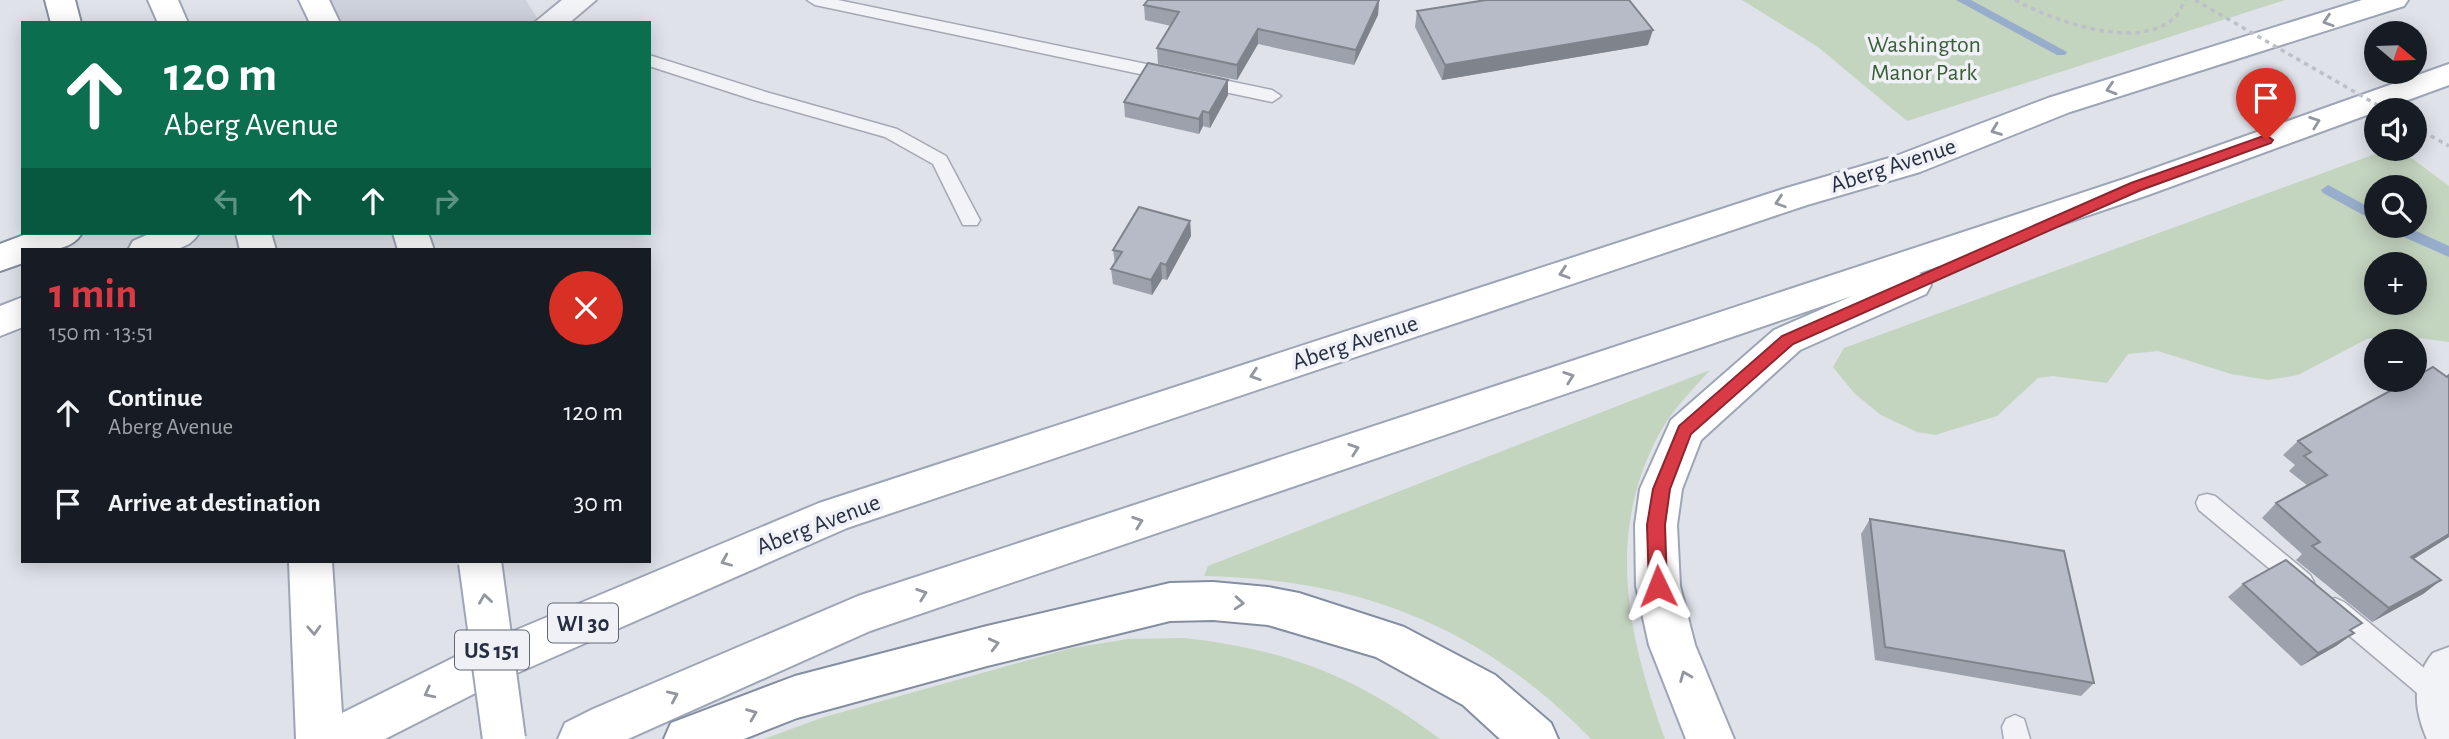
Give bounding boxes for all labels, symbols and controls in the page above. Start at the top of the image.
one-way arrow [2322,12,2334,27]
north arrow [2364,21,2427,84]
map controls [2364,21,2427,392]
park label: Washington Manor Park [1867,33,1981,85]
icon: ahead [49,49,140,140]
text: 120 m [164,51,277,100]
pin [2236,68,2296,140]
icon: arrive [2247,79,2285,117]
one-way arrow [2105,81,2118,95]
button: sound [2364,98,2427,161]
text: Aberg Avenue [164,109,338,141]
one-way arrow [2309,116,2321,130]
one-way arrow [1990,122,2002,136]
street label: Aberg Avenue [1827,134,1959,198]
button: search [2364,175,2427,238]
icon: left [208,182,246,220]
icon: ahead [281,182,319,220]
icon: ahead [354,182,392,220]
icon: right [427,182,465,220]
one-way arrow [1774,194,1786,208]
button: + [2364,252,2427,315]
one-way arrow [1558,265,1570,279]
button: close [549,271,623,345]
text: 1 min [49,273,138,315]
street label: Aberg Avenue [1289,311,1421,375]
text: 150 m · 13:51 [49,322,154,345]
button: − [2364,329,2427,392]
one-way arrow [1249,367,1261,382]
one-way arrow [1563,371,1575,385]
text: Continue [108,385,203,411]
icon: ahead [49,394,87,432]
text: 120 m [563,399,623,425]
text: Aberg Avenue [108,416,233,439]
one-way arrow [1347,443,1359,457]
icon: arrive [49,485,87,523]
text: Arrive at destination [108,490,321,516]
text: 30 m [573,490,623,516]
street label: Aberg Avenue [753,490,884,560]
one-way arrow [1131,516,1144,530]
position arrow [1621,549,1695,623]
one-way arrow [721,553,733,567]
one-way arrow [916,588,928,602]
one-way arrow [478,593,493,604]
one-way arrow [1233,595,1244,610]
road number: WI 30 [548,604,618,642]
one-way arrow [306,625,321,636]
road number: US 151 [455,630,529,670]
one-way arrow [987,638,999,652]
one-way arrow [1679,670,1693,682]
one-way arrow [424,685,436,699]
one-way arrow [666,691,678,705]
one-way arrow [745,708,757,722]

